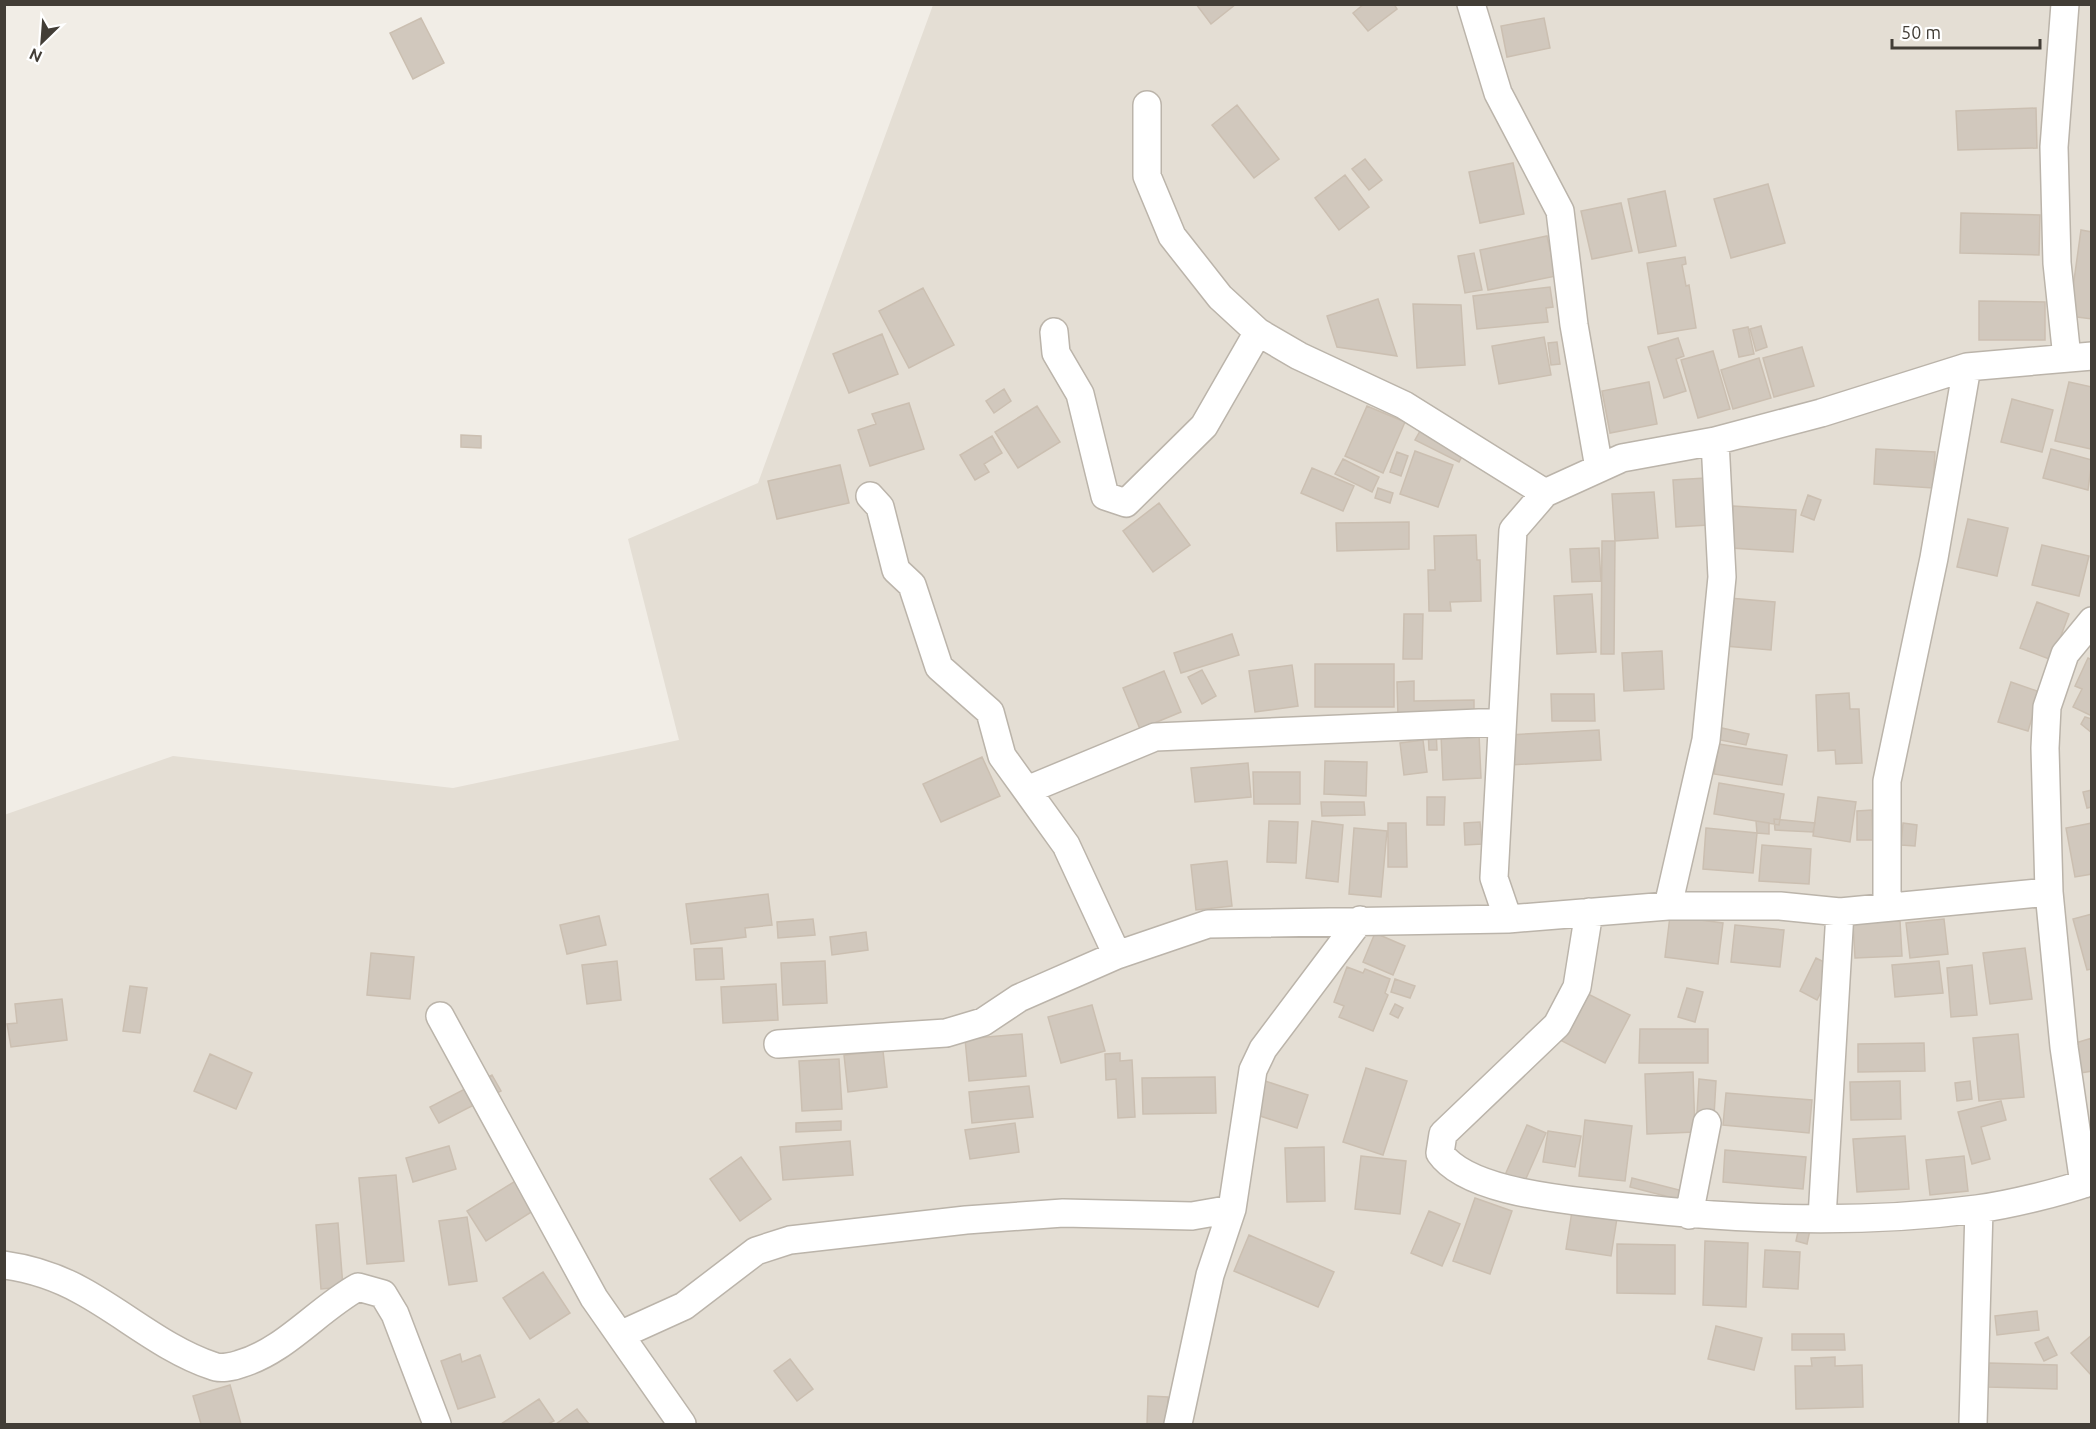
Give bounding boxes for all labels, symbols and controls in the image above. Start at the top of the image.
north arrow [12,12,72,72]
scale bar [1892,12,2040,50]
text: 50 m [1901,22,1941,42]
text: N [26,45,45,66]

